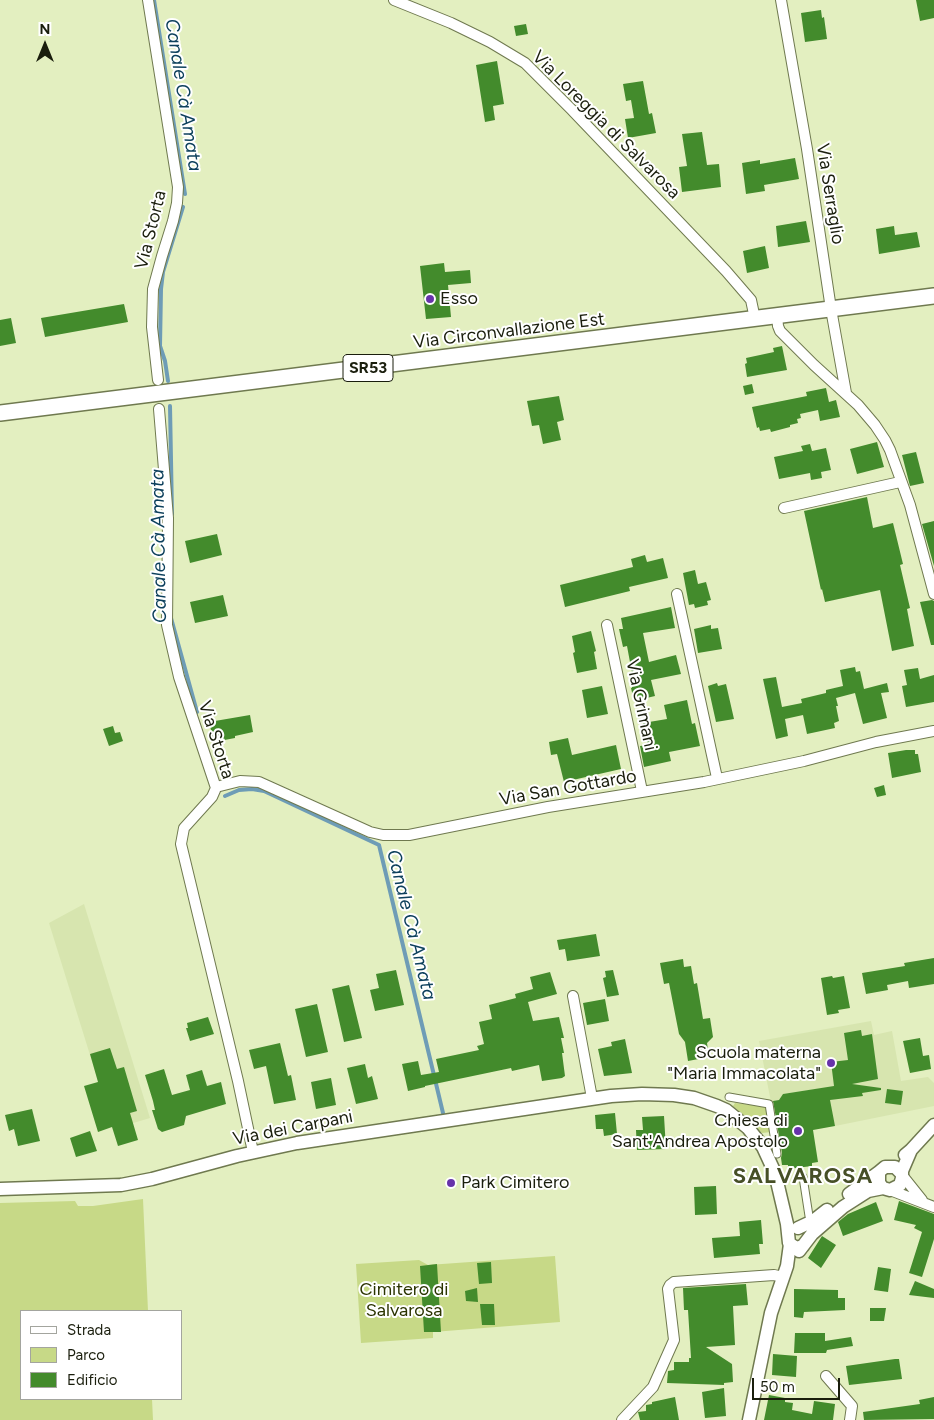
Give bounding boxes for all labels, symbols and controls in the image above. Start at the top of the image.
water label: Canale Cà Amata [160,17,206,173]
north arrow [20,20,70,70]
text: N [40,21,50,38]
street label: Via Loreggia di Salvarosa [527,46,685,204]
street label: Via Serraglio [811,142,849,246]
street label: Via Storta [131,188,171,272]
place label: Esso [440,288,478,310]
marker: Esso [424,293,436,305]
street label: Via Circonvallazione Est [412,309,606,353]
road number: SR53 [343,354,393,382]
water label: Canale Cà Amata [146,469,172,623]
street label: Via Grimani [621,657,661,753]
street label: Via Storta [193,698,239,782]
street label: Via San Gottardo [498,765,638,811]
water label: Canale Cà Amata [381,847,441,1003]
place label: Scuola materna "Maria Immacolata" [667,1042,821,1084]
marker: Scuola materna "Maria Immacolata" [825,1057,837,1069]
street label: Via dei Carpani [231,1106,355,1150]
place label: Chiesa di Sant'Andrea Apostolo [612,1110,788,1152]
marker: Chiesa di Sant'Andrea Apostolo [792,1125,804,1137]
district label: SALVAROSA [732,1164,874,1190]
place label: Park Cimitero [461,1172,569,1194]
marker: Park Cimitero [445,1177,457,1189]
park label: Cimitero di Salvarosa [360,1279,448,1322]
legend [20,1310,182,1400]
text: Strada [67,1321,111,1339]
text: Parco [67,1346,105,1364]
scale bar [754,1368,842,1400]
text: Edificio [67,1371,117,1389]
text: 50 m [760,1378,795,1396]

